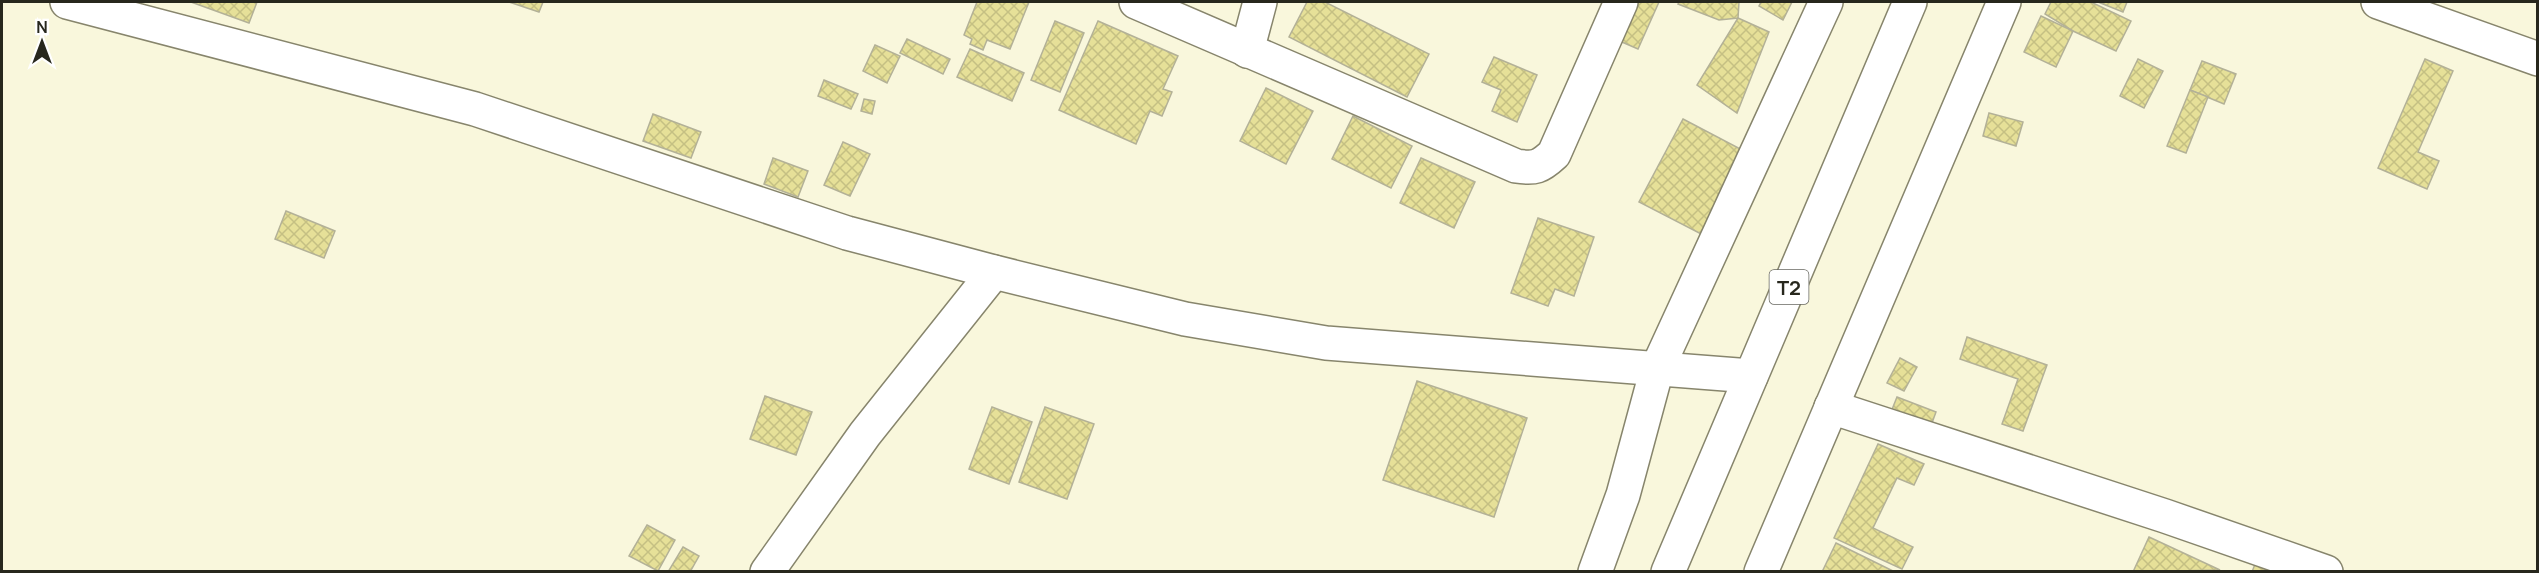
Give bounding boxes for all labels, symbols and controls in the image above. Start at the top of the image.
north arrow [12,12,72,72]
text: N [36,16,48,38]
road number: T2 [1770,270,1808,304]

